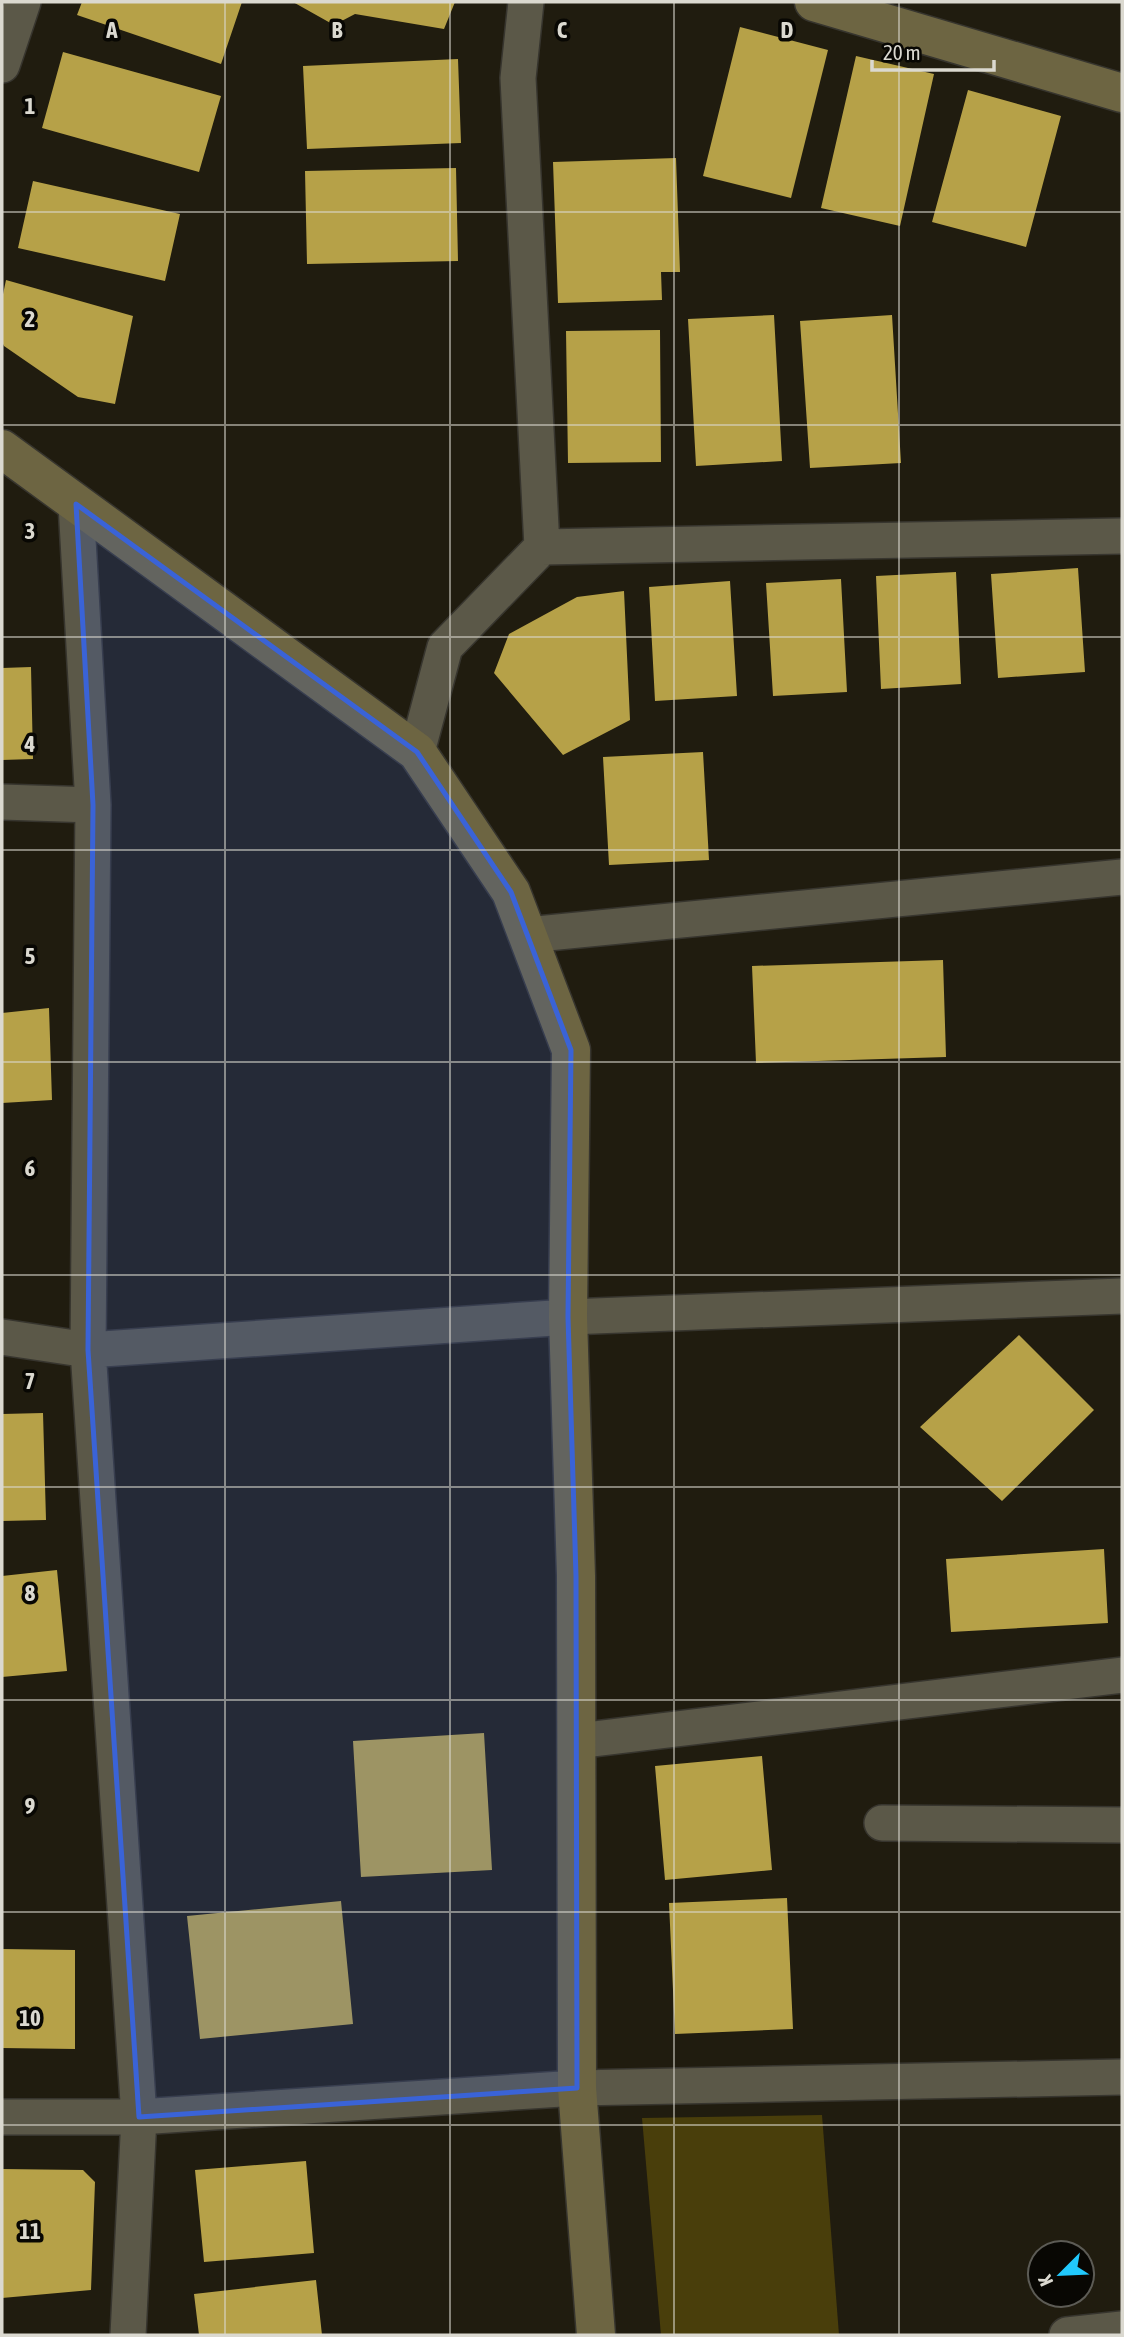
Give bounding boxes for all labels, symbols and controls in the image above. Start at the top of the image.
text: A [105,17,118,43]
text: B [332,17,343,43]
text: C [557,17,568,43]
text: D [781,17,794,43]
scale bar [872,28,995,72]
text: 20 m [883,40,921,64]
text: 1 [25,93,36,119]
text: 2 [25,306,35,332]
text: 3 [25,518,35,544]
text: 4 [24,731,36,757]
text: 5 [25,943,36,969]
text: 6 [25,1155,36,1181]
text: 7 [25,1368,35,1394]
text: 8 [25,1580,36,1606]
text: 9 [25,1793,36,1819]
text: 10 [19,2005,41,2031]
text: 11 [19,2218,41,2244]
north arrow [1026,2239,1096,2309]
text: K [1033,2272,1057,2290]

